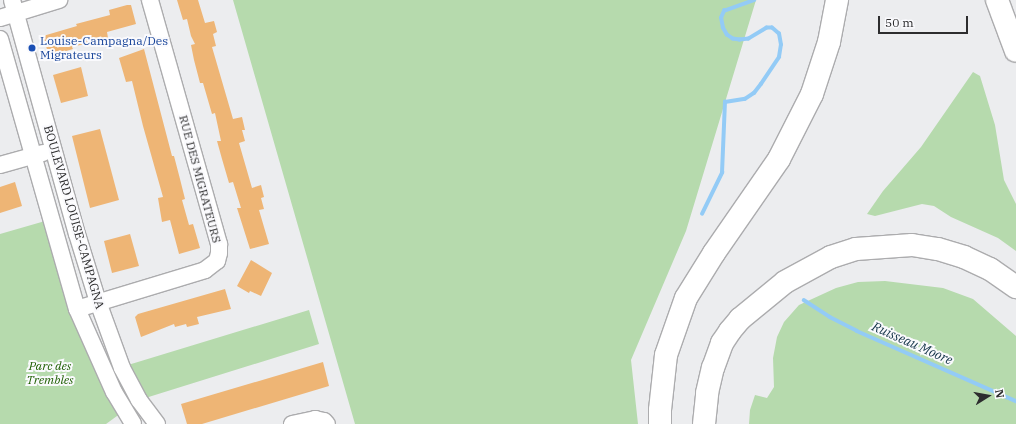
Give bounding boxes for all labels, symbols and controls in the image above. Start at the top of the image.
scale bar [880,8,970,34]
text: 50 m [885,15,914,30]
place label: Louise-Campagna/Des Migrateurs [40,34,168,62]
marker: Louise-Campagna/Des Migrateurs [27,43,37,53]
street label: RUE DES MIGRATEURS [176,114,224,244]
street label: BOULEVARD LOUISE-CAMPAGNA [41,124,107,310]
water label: Ruisseau Moore [869,319,955,369]
park label: Parc des Trembles [26,359,74,387]
north arrow [968,376,1008,416]
text: N [992,388,1007,399]

